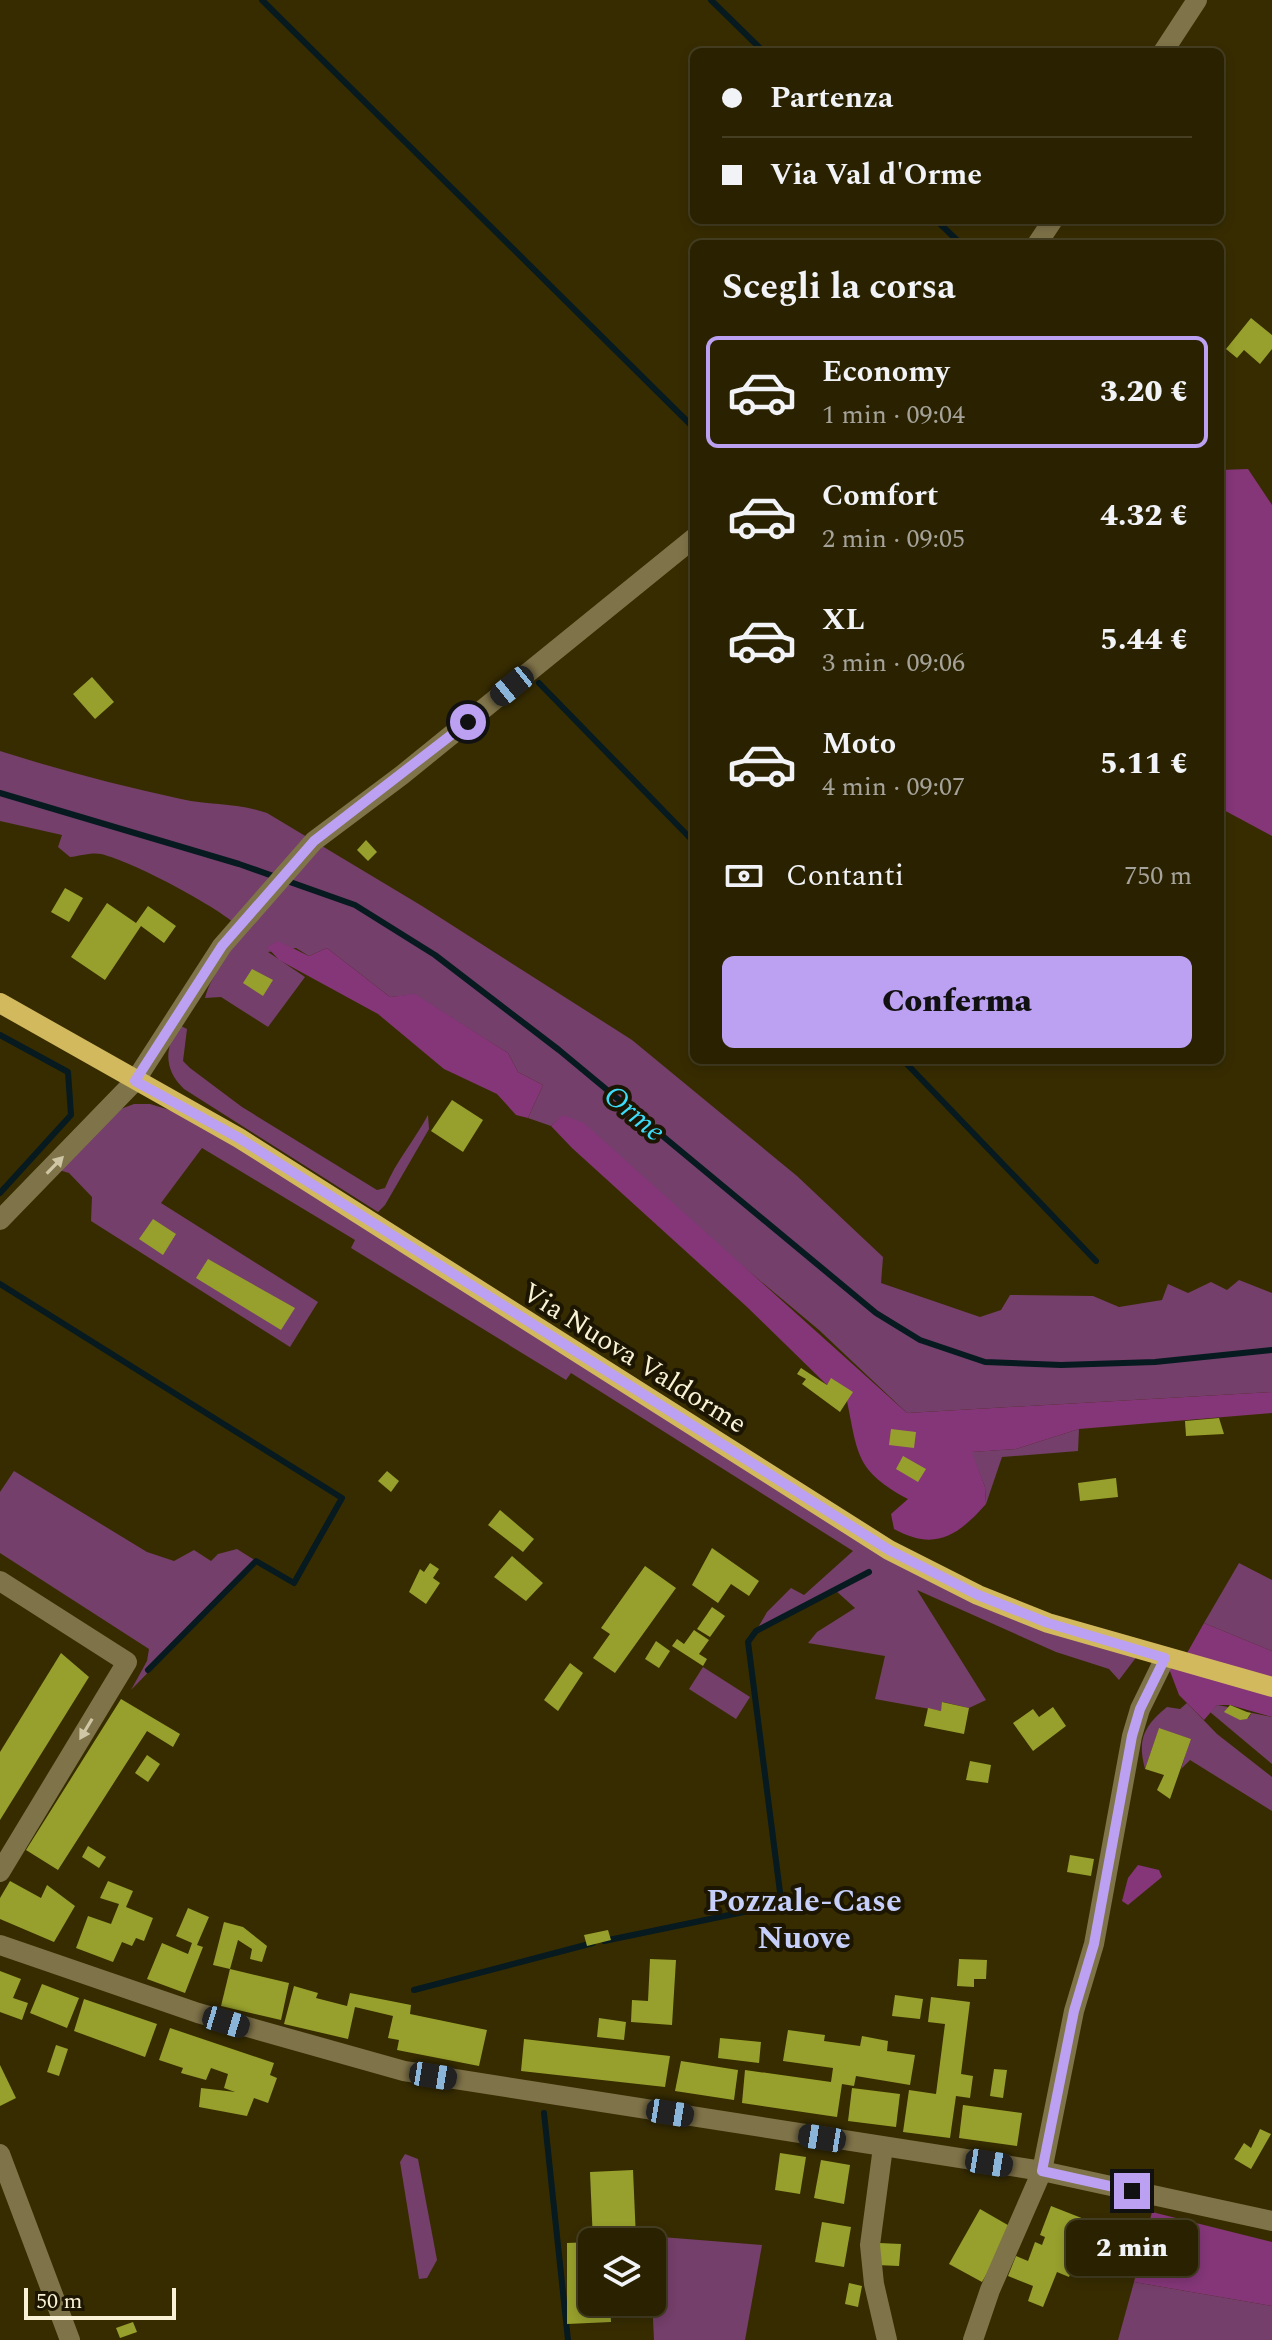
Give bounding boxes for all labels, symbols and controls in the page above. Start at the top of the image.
text: Partenza [770,75,894,121]
text: Via Val d'Orme [770,152,982,198]
text: Scegli la corsa [722,260,956,315]
text: Economy [822,349,949,395]
icon: car [726,356,798,428]
text: 3.20 € [1100,369,1188,415]
text: 1 min · 09:04 [822,395,965,435]
text: Comfort [822,473,938,519]
icon: car [726,480,798,552]
text: 4.32 € [1100,493,1188,539]
text: 2 min · 09:05 [822,519,965,559]
text: XL [822,597,865,643]
icon: car [726,604,798,676]
text: 5.44 € [1100,617,1188,663]
text: 3 min · 09:06 [822,643,965,683]
car [486,662,538,710]
route start [450,704,486,740]
text: Moto [822,721,896,767]
icon: car [726,728,798,800]
text: 5.11 € [1100,741,1188,787]
text: 4 min · 09:07 [822,767,965,807]
text: Contanti [786,853,904,899]
icon: cash [722,854,766,898]
text: 750 m [1124,856,1192,896]
button: Conferma [722,956,1192,1048]
water label: Orme [593,1074,676,1154]
one-way arrow [45,1156,64,1175]
street label: Via Nuova Valdorme [513,1272,755,1445]
one-way arrow [80,1718,94,1740]
district label: Pozzale-Case Nuove [706,1877,902,1963]
car [200,2004,252,2040]
car [407,2060,459,2092]
car [644,2097,696,2129]
car [796,2122,848,2154]
car [963,2147,1015,2179]
route end [1114,2173,1150,2209]
callout: 2 min [1066,2219,1198,2275]
map controls [578,2228,666,2316]
button: layers [578,2228,666,2316]
text: 2 min [1096,2228,1168,2268]
scale bar [24,2284,176,2320]
text: 50 m [36,2285,82,2318]

